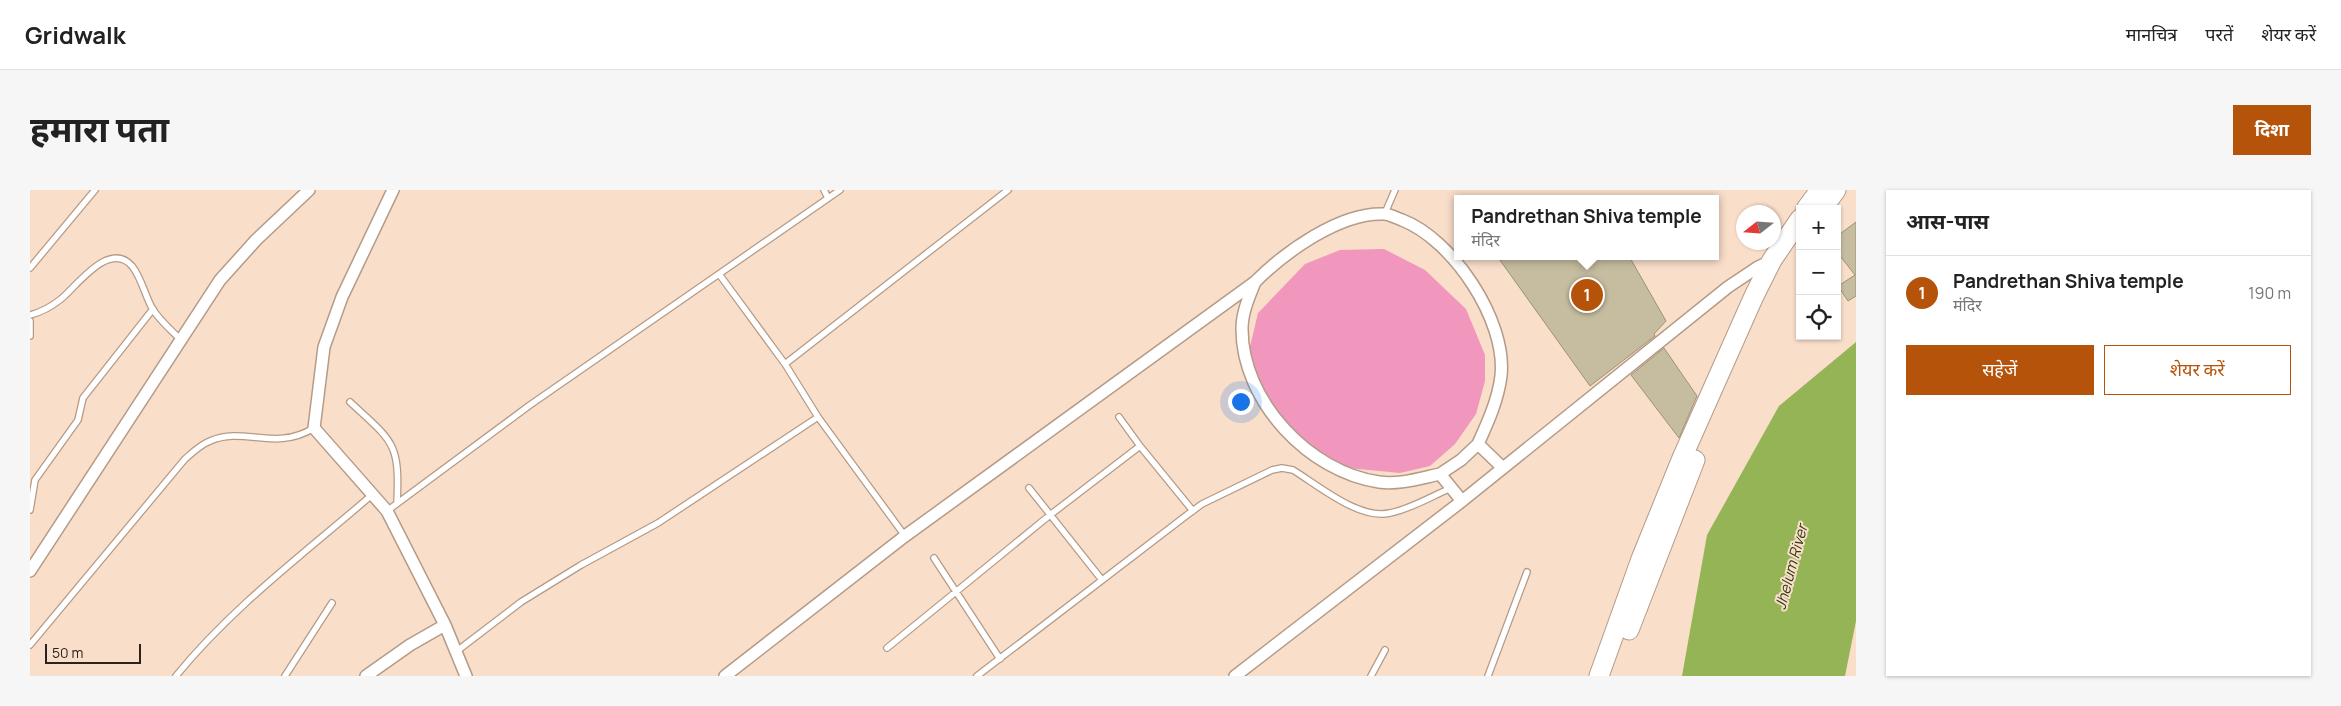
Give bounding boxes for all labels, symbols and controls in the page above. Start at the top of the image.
text: Gridwalk [25,18,126,51]
text: मानचित्र [2126,22,2177,46]
text: परतें [2205,22,2233,46]
text: शेयर करें [2261,22,2316,46]
text: हमारा पता [30,105,169,153]
button: दिशा [2233,105,2311,155]
popup [1454,195,1719,260]
text: Pandrethan Shiva temple [1471,203,1702,229]
north arrow [1736,205,1781,250]
map controls [1796,205,1841,340]
button: + [1796,205,1841,250]
text: आस-पास [1906,207,1989,235]
text: मंदिर [1471,229,1500,251]
button: − [1796,250,1841,295]
text: Pandrethan Shiva temple [1953,268,2184,294]
pin: 1 [1571,276,1603,314]
text: 1 [1918,282,1926,304]
text: 190 m [2248,282,2291,304]
text: मंदिर [1953,294,1982,316]
button: locate [1796,295,1841,340]
button: सहेजें [1906,345,2094,395]
button: शेयर करें [2104,345,2291,395]
your location [1228,389,1254,415]
water label: Jhelum River [1770,520,1813,612]
scale bar [45,641,141,664]
text: 50 m [52,643,83,662]

